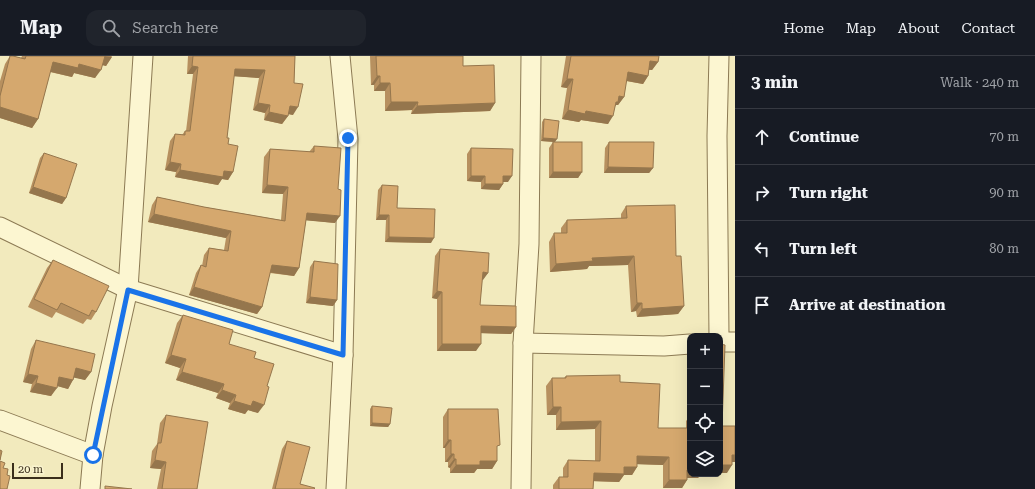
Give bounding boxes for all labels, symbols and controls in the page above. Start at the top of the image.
search box [86,10,366,46]
text: Map [20,16,62,39]
icon: search [100,17,122,39]
text: Search here [132,19,218,37]
text: Home [783,20,824,36]
text: Map [846,20,876,36]
text: About [898,20,940,36]
text: Contact [962,20,1015,36]
text: 3 min [751,72,798,92]
text: Walk · 240 m [940,75,1019,90]
icon: ahead [751,126,773,148]
text: Continue [789,128,859,146]
route end [339,129,357,147]
text: 70 m [989,129,1019,144]
icon: right [751,182,773,204]
text: Turn right [789,184,868,202]
text: 90 m [989,185,1019,200]
icon: left [751,238,773,260]
text: Turn left [789,240,857,258]
text: 80 m [989,241,1019,256]
icon: arrive [751,294,773,316]
text: Arrive at destination [789,296,945,314]
map controls [687,333,723,477]
button: + [687,333,723,369]
button: − [687,369,723,405]
button: locate [687,405,723,441]
button: layers [687,441,723,477]
route start [84,446,102,464]
scale bar [12,461,63,480]
text: 20 m [18,463,43,476]

